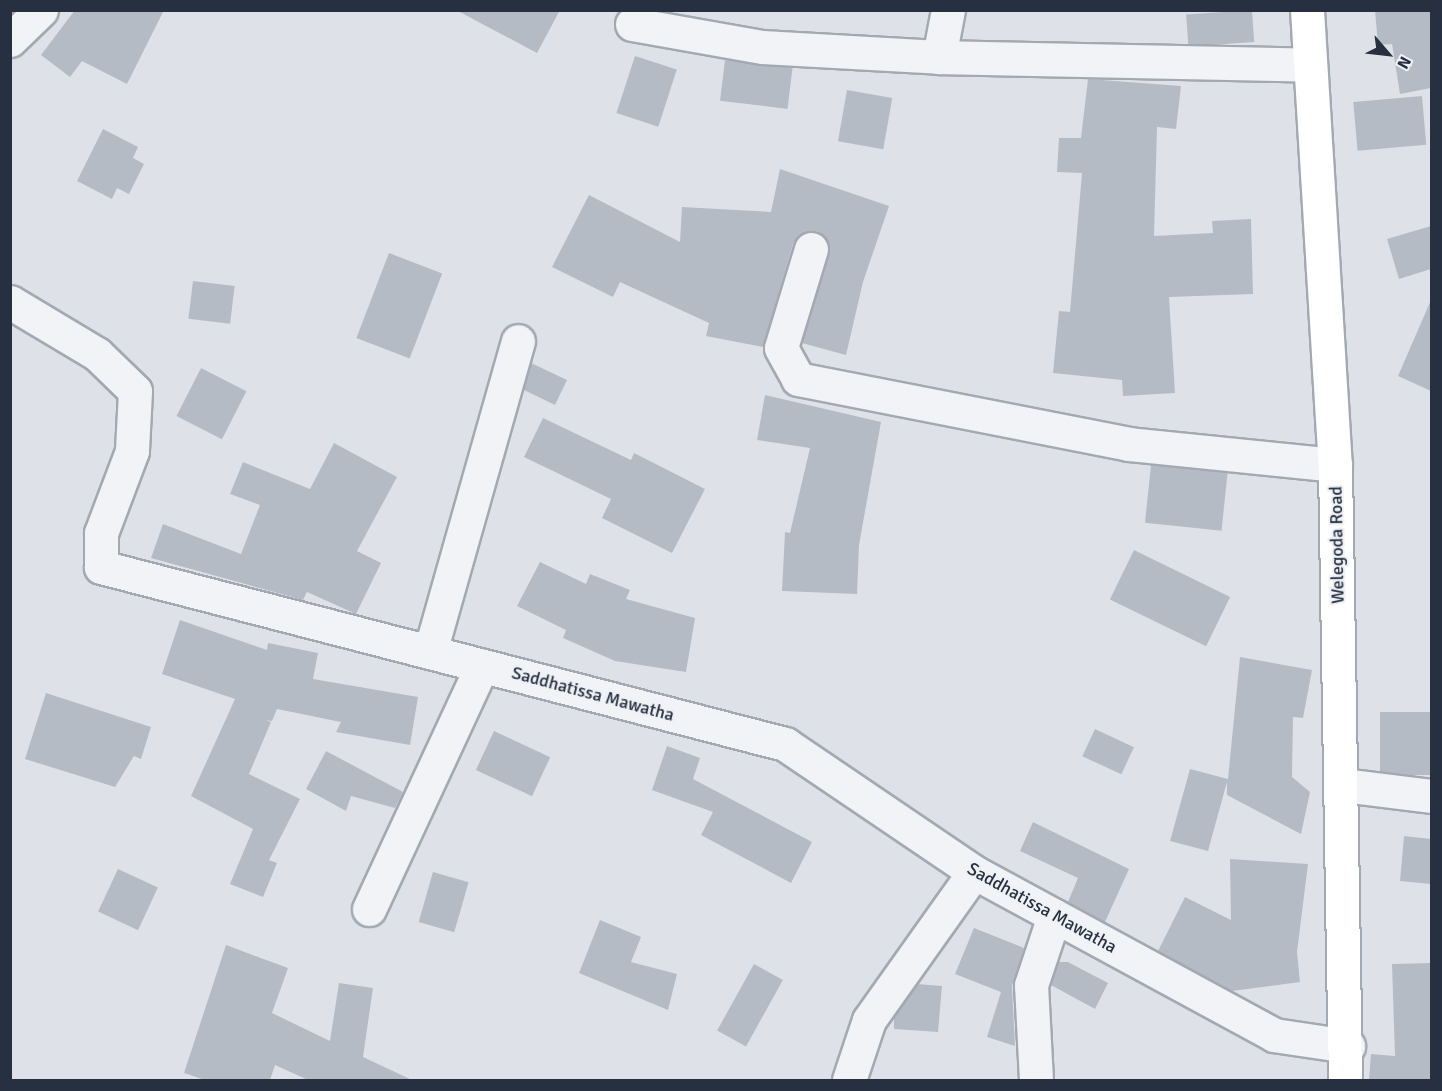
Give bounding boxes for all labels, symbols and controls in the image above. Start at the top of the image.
north arrow [1358,24,1418,84]
text: N [1392,53,1415,72]
street label: Welegoda Road [1325,486,1349,604]
street label: Saddhatissa Mawatha [509,662,677,726]
street label: Saddhatissa Mawatha [964,858,1120,958]

